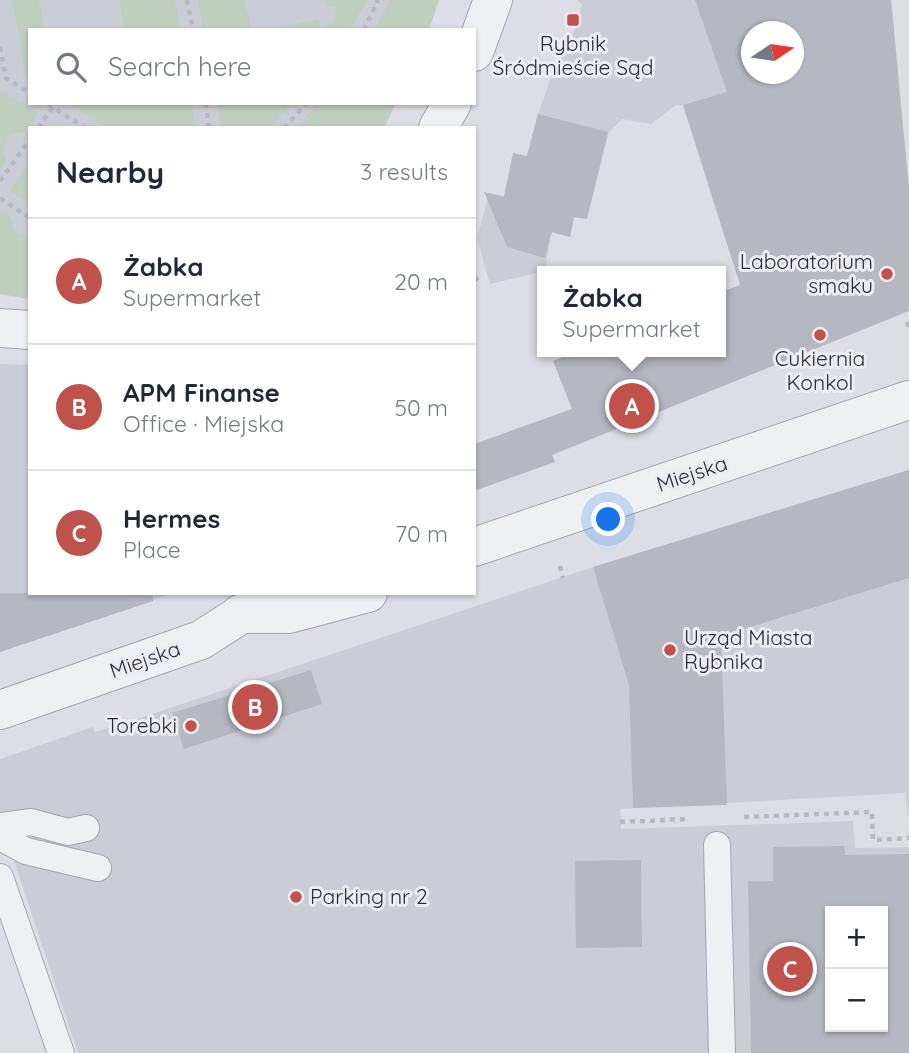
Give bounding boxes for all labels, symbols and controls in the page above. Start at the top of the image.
marker: Rybnik Śródmieście Sąd [565,12,581,28]
north arrow [741,21,804,84]
search box [28,28,476,105]
place label: Rybnik Śródmieście Sąd [493,30,653,80]
icon: search [52,48,90,86]
text: Search here [108,50,252,83]
text: Nearby [56,153,164,191]
text: 3 results [360,157,448,186]
place label: Laboratorium smaku [740,248,873,298]
text: Żabka [123,250,204,283]
popup [537,266,726,357]
marker: Laboratorium smaku [879,266,895,282]
text: A [72,267,86,296]
text: 20 m [394,267,448,296]
text: Żabka [562,281,643,314]
text: Supermarket [123,283,261,312]
text: Supermarket [562,314,701,343]
marker: Cukiernia Konkol [812,327,828,343]
place label: Cukiernia Konkol [775,345,865,395]
text: APM Finanse [123,376,280,409]
pin: A [609,380,655,432]
text: B [71,393,87,422]
text: 50 m [395,393,448,422]
text: Office · Miejska [123,409,284,438]
street label: Miejska [653,449,730,497]
text: Hermes [123,502,220,535]
your location [591,502,625,536]
text: C [72,519,86,548]
text: 70 m [395,519,448,548]
text: Place [123,535,181,564]
place label: Urząd Miasta Rybnika [684,624,813,674]
street label: Miejska [106,635,183,683]
marker: Urząd Miasta Rybnika [662,642,678,658]
pin: B [232,681,278,733]
place label: Torebki [106,712,177,738]
marker: Torebki [183,718,199,734]
place label: Parking nr 2 [310,883,428,909]
marker: Parking nr 2 [288,889,304,905]
map controls [825,906,888,1032]
button: + [825,906,888,969]
pin: C [767,943,813,995]
button: − [825,969,888,1032]

